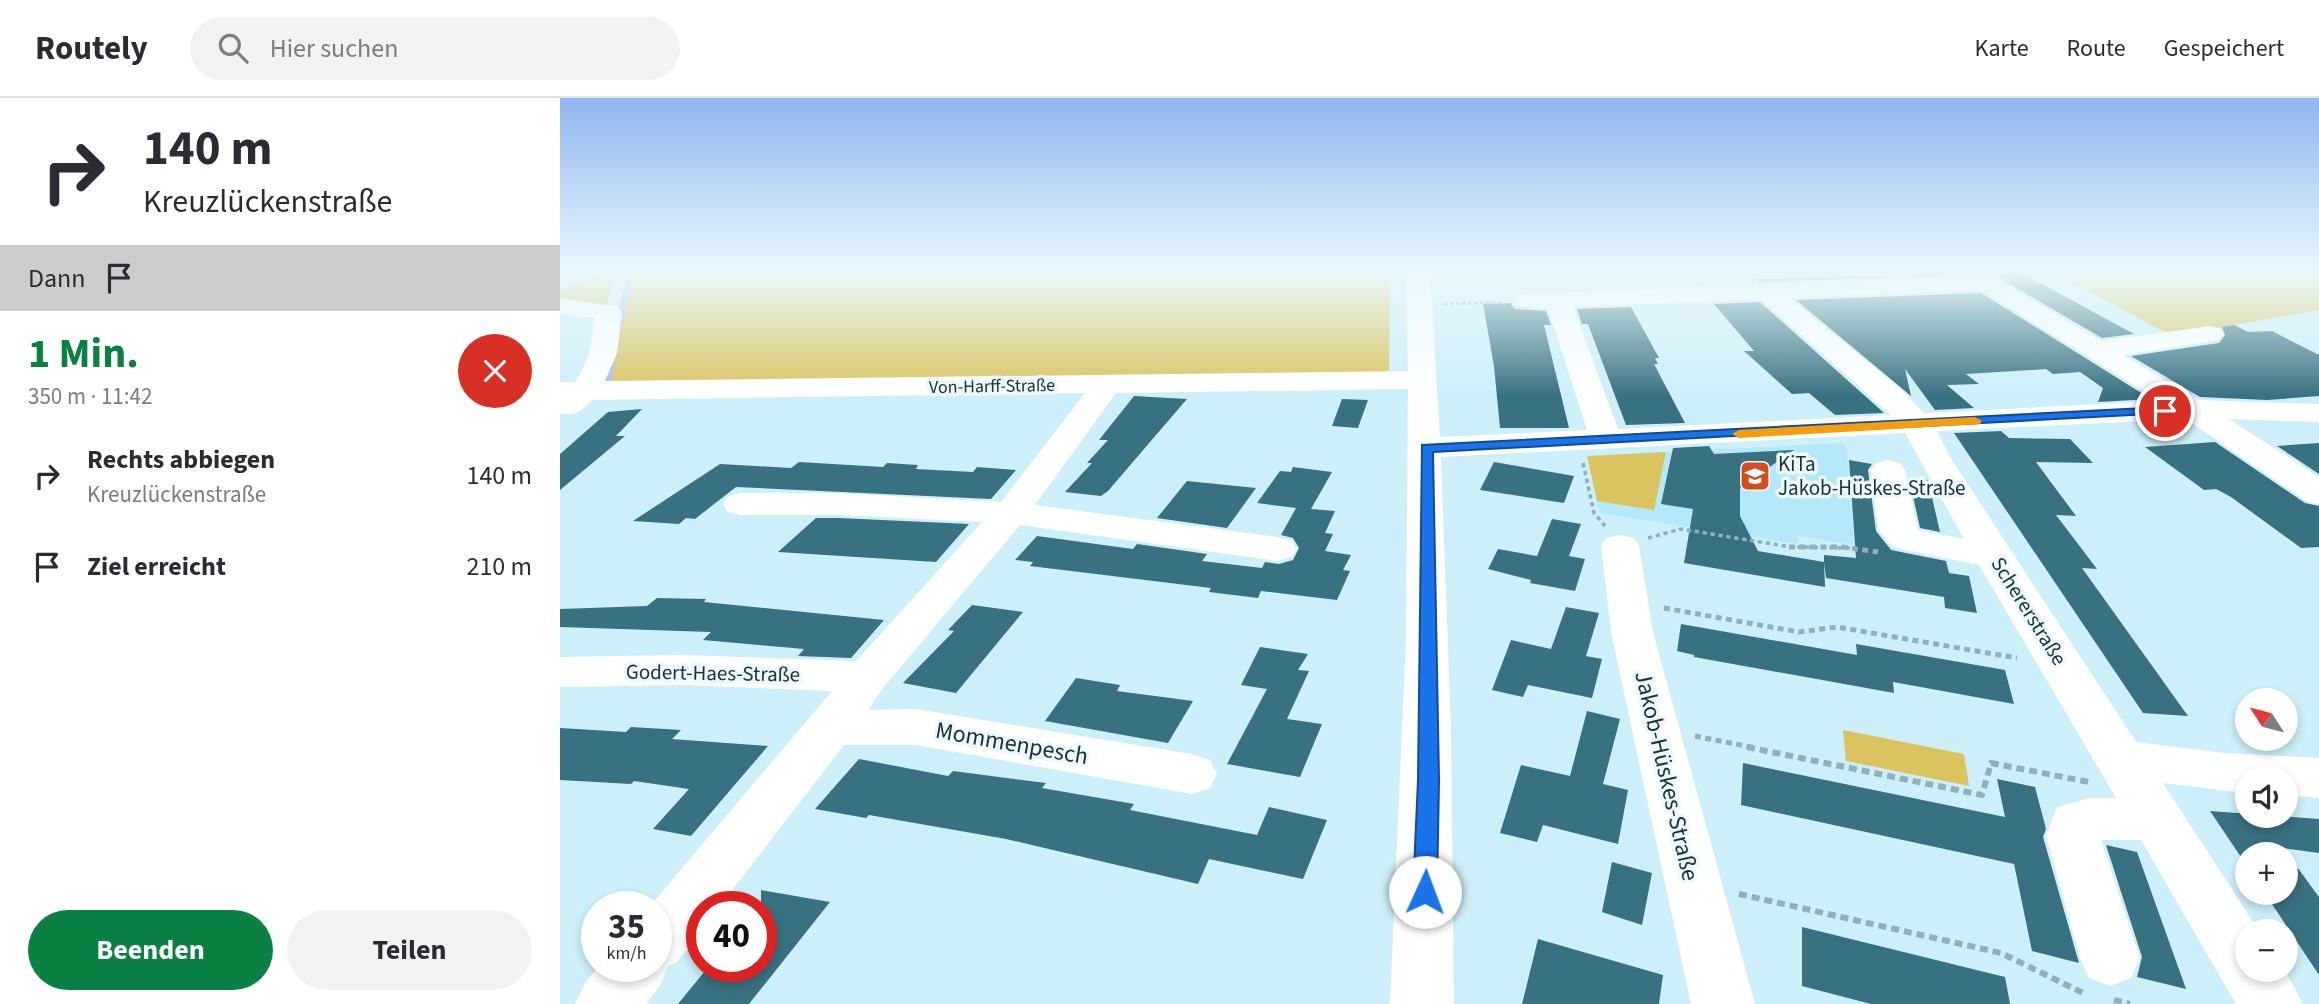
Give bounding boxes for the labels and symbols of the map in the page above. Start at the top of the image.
street label: Von-Harff-Straße [929,373,1055,400]
pin [2135,381,2195,441]
place label: KiTa Jakob-Hüskes-Straße [1778,449,1966,503]
school or university icon: KiTa Jakob-Hüskes-Straße [1738,459,1772,493]
street label: Schererstraße [1984,551,2074,671]
street label: Godert-Haes-Straße [626,656,800,690]
street label: Jakob-Hüskes-Straße [1625,668,1708,884]
north arrow [2235,688,2298,751]
street label: Mommenpesch [933,713,1091,774]
position arrow [1388,855,1462,929]
speed limit sign: 40 [686,891,777,982]

